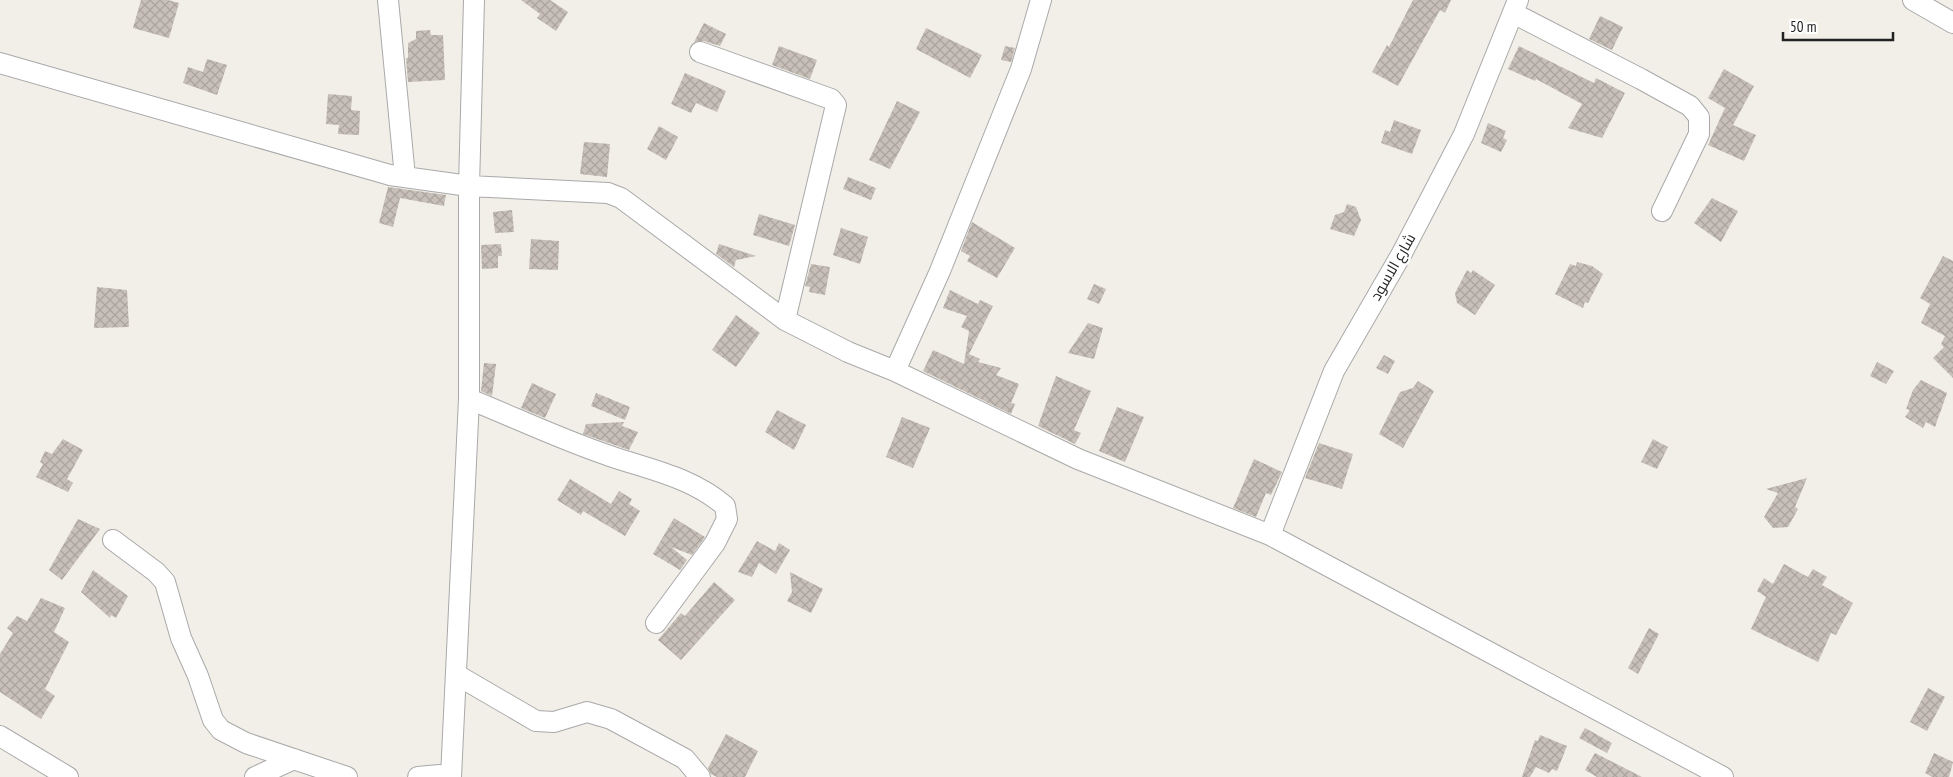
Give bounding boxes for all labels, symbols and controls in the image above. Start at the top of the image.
scale bar [1783,10,1893,42]
text: 50 m [1790,17,1816,36]
street label: شارع الاسود [1366,230,1421,305]

